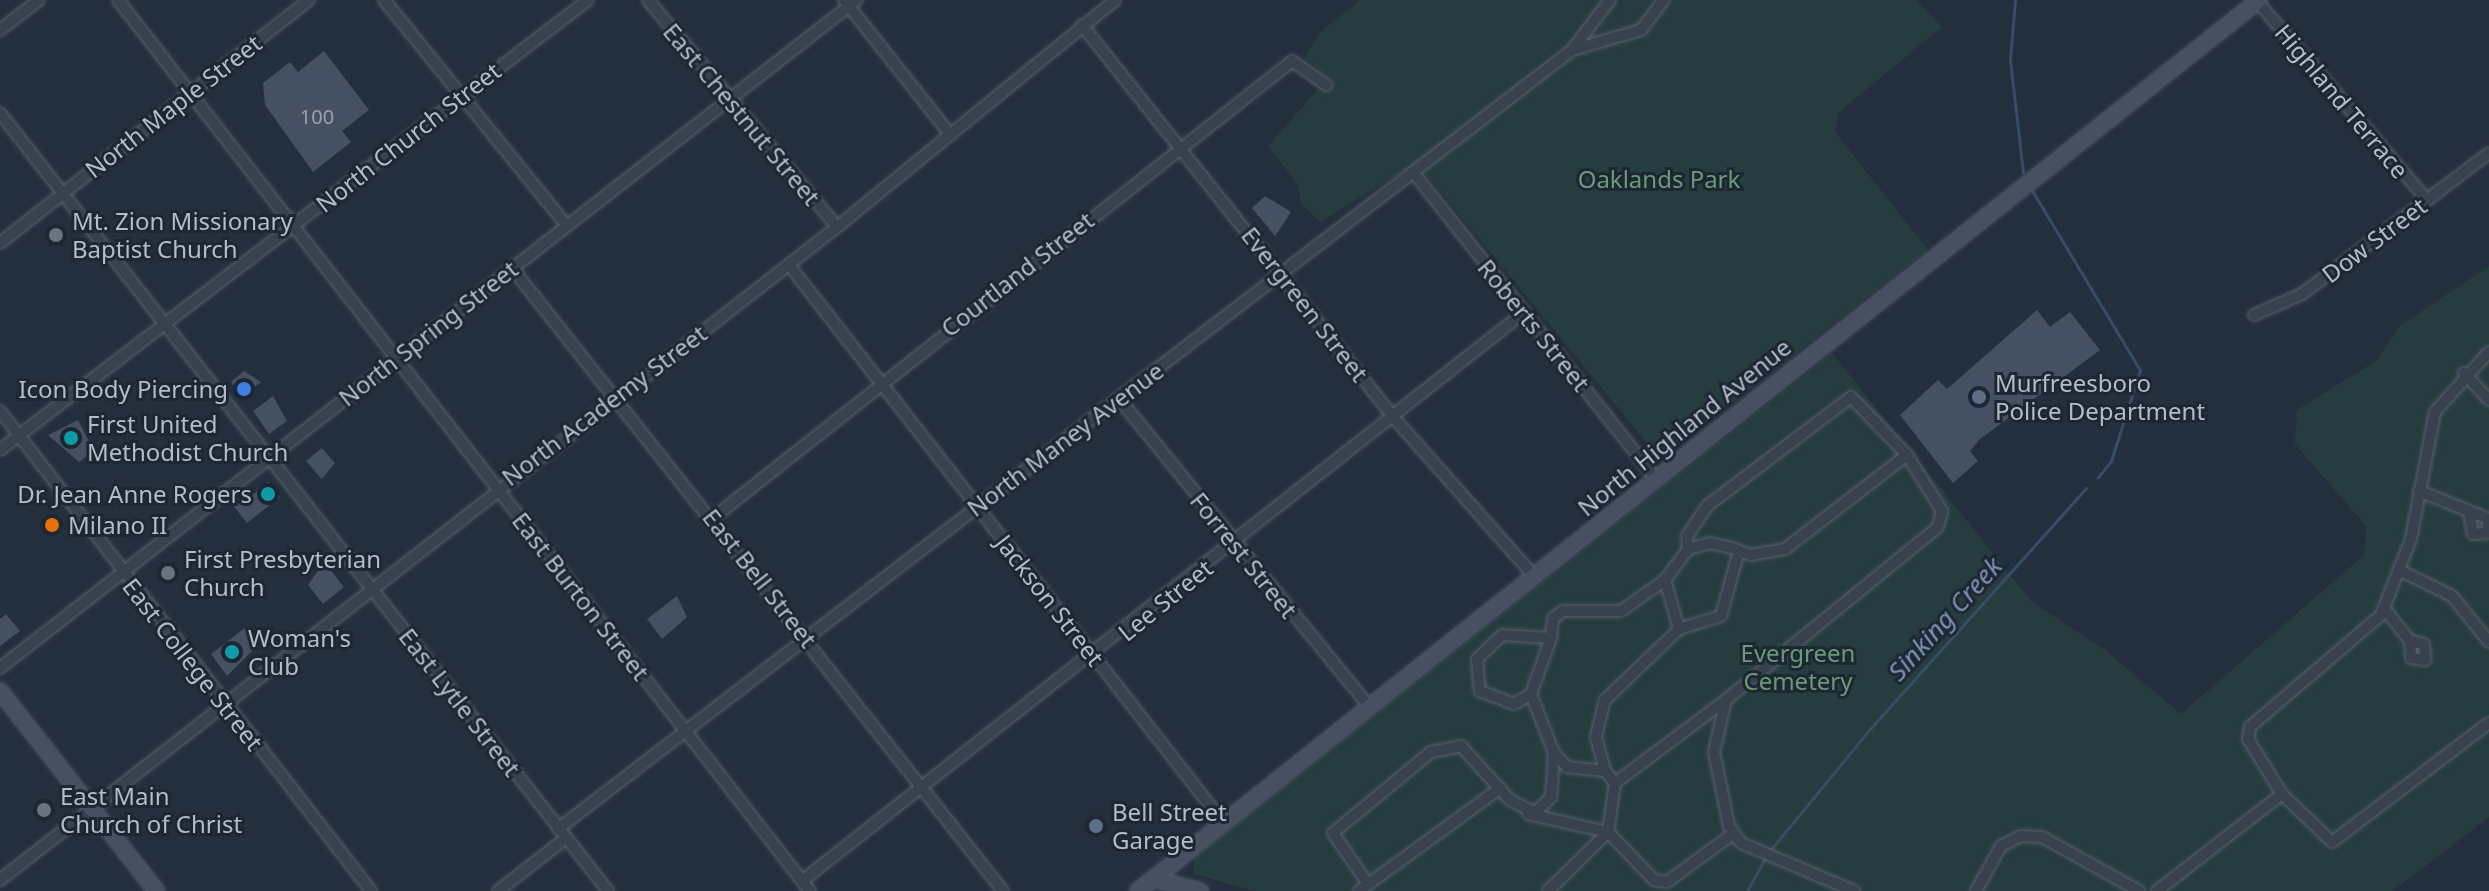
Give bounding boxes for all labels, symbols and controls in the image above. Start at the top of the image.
street label: East Chestnut Street [658,17,826,211]
street label: Highland Terrace [2269,18,2415,184]
street label: North Maple Street [79,28,267,184]
street label: North Church Street [310,56,506,218]
house number: 100 [300,104,334,128]
park label: Oaklands Park [1578,165,1740,193]
street label: Dow Street [2316,191,2432,289]
street label: Courtland Street [935,206,1099,342]
place label: Mt. Zion Missionary Baptist Church [72,207,293,263]
street label: Evergreen Street [1236,221,1374,387]
marker: Mt. Zion Missionary Baptist Church [47,226,65,244]
street label: Roberts Street [1472,253,1596,397]
street label: North Spring Street [333,254,523,412]
street label: North Academy Street [496,319,712,491]
street label: North Highland Avenue [1572,332,1796,522]
street label: North Maney Avenue [961,356,1169,522]
place label: Murfreesboro Police Department [1995,369,2205,425]
place label: Icon Body Piercing [18,375,228,403]
marker: Icon Body Piercing [235,380,253,398]
marker: Murfreesboro Police Department [1970,388,1988,406]
place label: First United Methodist Church [87,410,288,466]
marker: First United Methodist Church [62,429,80,447]
place label: Dr. Jean Anne Rogers [17,480,252,508]
marker: Dr. Jean Anne Rogers [259,485,277,503]
street label: Forrest Street [1185,486,1303,624]
street label: East Bell Street [697,503,823,653]
street label: East Burton Street [507,506,655,686]
place label: Milano II [68,511,167,539]
marker: Milano II [43,516,61,534]
street label: Jackson Street [990,529,1110,671]
place label: First Presbyterian Church [184,545,381,601]
water label: Sinking Creek [1881,551,2009,687]
street label: Lee Street [1112,553,1218,647]
marker: First Presbyterian Church [159,564,177,582]
street label: East College Street [117,572,269,756]
street label: East Lytle Street [393,622,527,782]
place label: Woman's Club [248,624,351,680]
park label: Evergreen Cemetery [1741,639,1855,695]
marker: Woman's Club [223,643,241,661]
place label: East Main Church of Christ [60,782,242,838]
place label: Bell Street Garage [1112,798,1227,854]
marker: East Main Church of Christ [35,801,53,819]
marker: Bell Street Garage [1087,817,1105,835]

